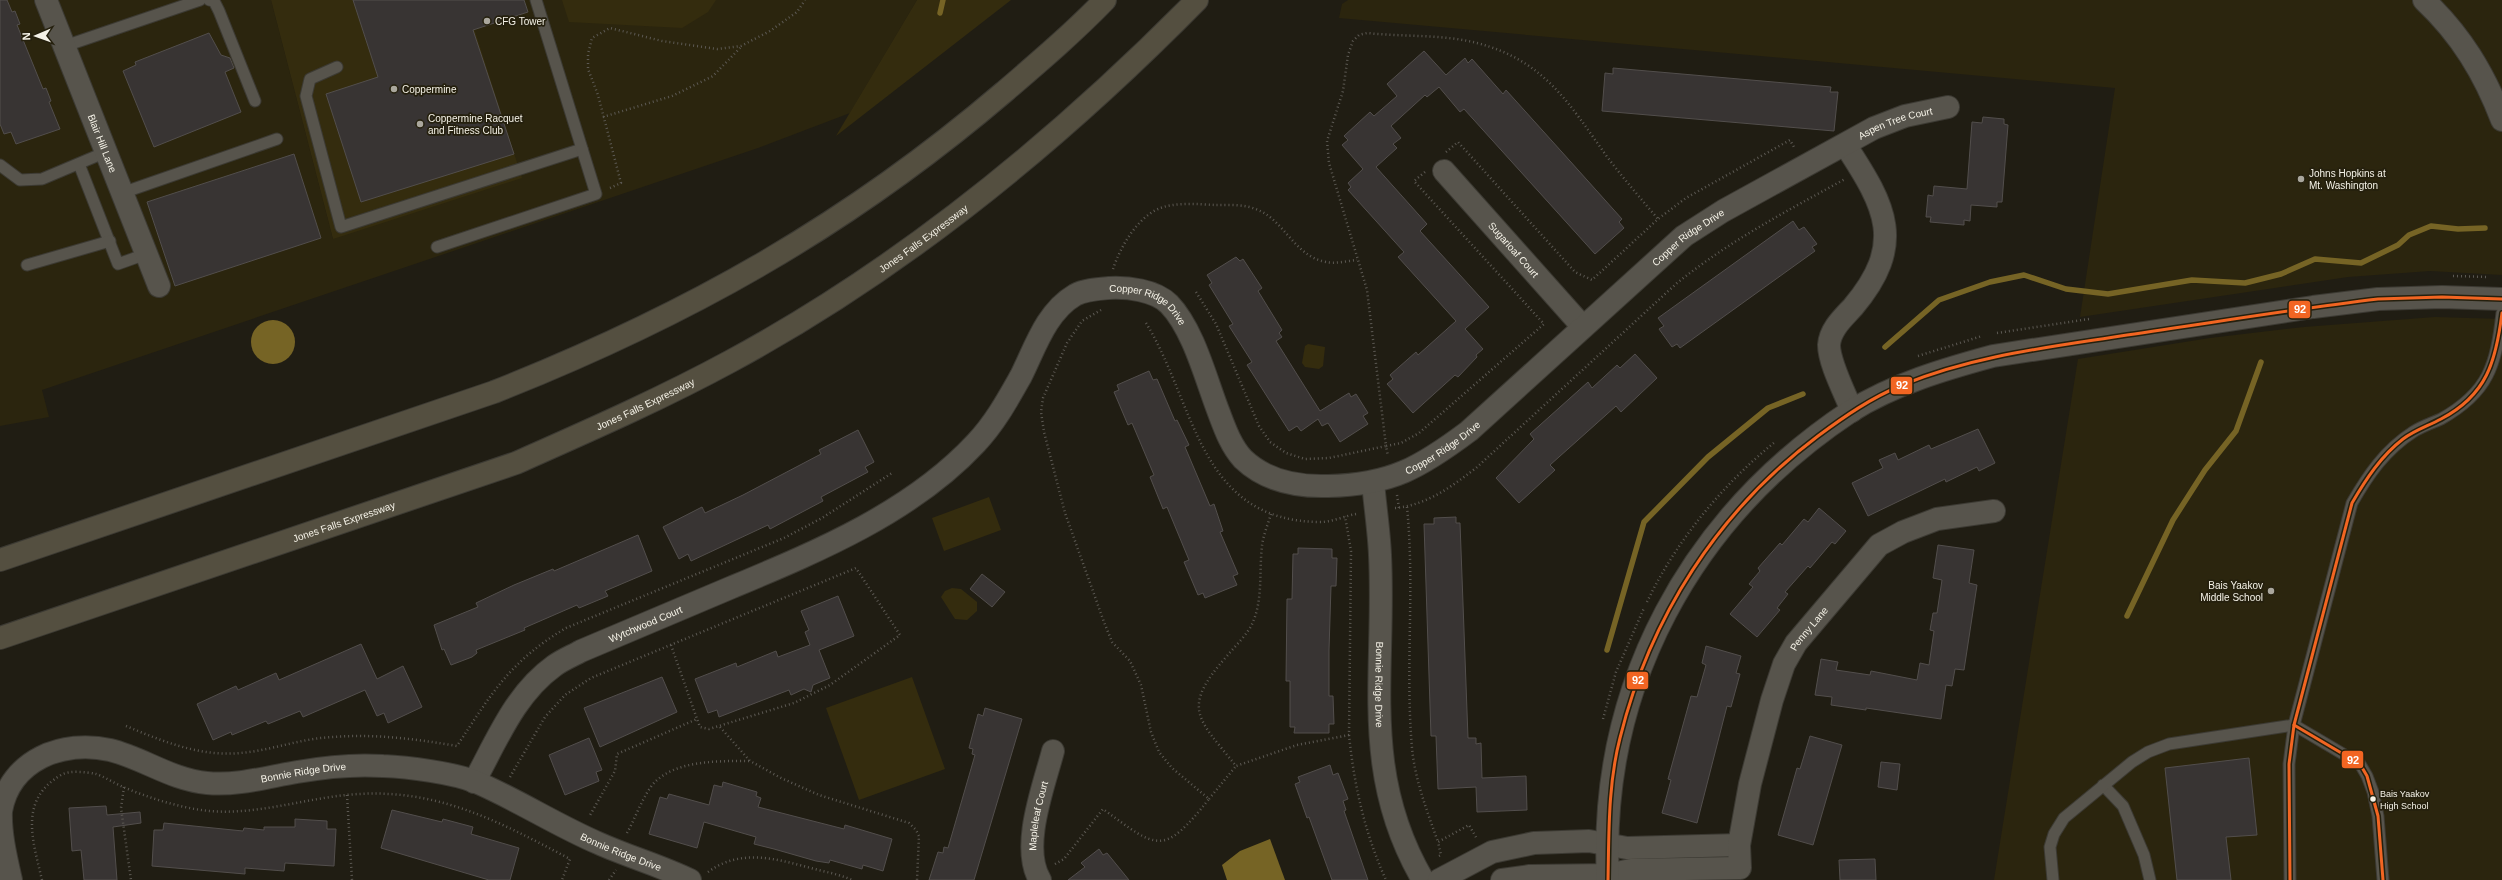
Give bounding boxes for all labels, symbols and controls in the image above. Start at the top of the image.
north arrow [16,16,56,56]
marker: CFG Tower [482,16,492,26]
place label: CFG Tower [495,16,546,27]
text: N [20,32,32,41]
marker: Coppermine [389,84,399,94]
place label: Coppermine [402,84,457,95]
street label: Aspen Tree Court [1856,105,1934,141]
street label: Blair Hill Lane [86,112,119,174]
place label: Coppermine Racquet and Fitness Club [428,113,523,136]
marker: Coppermine Racquet and Fitness Club [415,119,425,129]
place label: Johns Hopkins at Mt. Washington [2309,168,2386,191]
marker: Johns Hopkins at Mt. Washington [2296,174,2306,184]
street label: Jones Falls Expressway [877,202,970,274]
street label: Copper Ridge Drive [1650,206,1726,268]
street label: Sugarloaf Court [1486,220,1541,279]
street label: Copper Ridge Drive [1109,282,1189,327]
line badge: 92 [2288,300,2311,319]
text: 92 [2294,303,2306,315]
street label: Jones Falls Expressway [594,376,696,432]
line badge: 92 [1890,376,1913,395]
text: 92 [1896,379,1908,391]
street label: Copper Ridge Drive [1403,418,1482,476]
street label: Jones Falls Expressway [291,499,396,544]
place label: Bais Yaakov Middle School [2200,580,2263,603]
marker: Bais Yaakov Middle School [2266,586,2276,596]
street label: Wytchwood Court [607,603,684,644]
street label: Penny Lane [1787,604,1830,652]
street label: Bonnie Ridge Drive [1374,641,1386,728]
line badge: 92 [1626,671,1649,690]
text: 92 [1632,674,1644,686]
line badge: 92 [2341,750,2364,769]
text: 92 [2347,754,2359,766]
street label: Bonnie Ridge Drive [260,760,347,784]
street label: Mapleleaf Court [1027,780,1050,851]
place label: Bais Yaakov High School [2380,789,2430,811]
marker: Bais Yaakov High School [2368,794,2378,804]
street label: Bonnie Ridge Drive [579,830,664,873]

